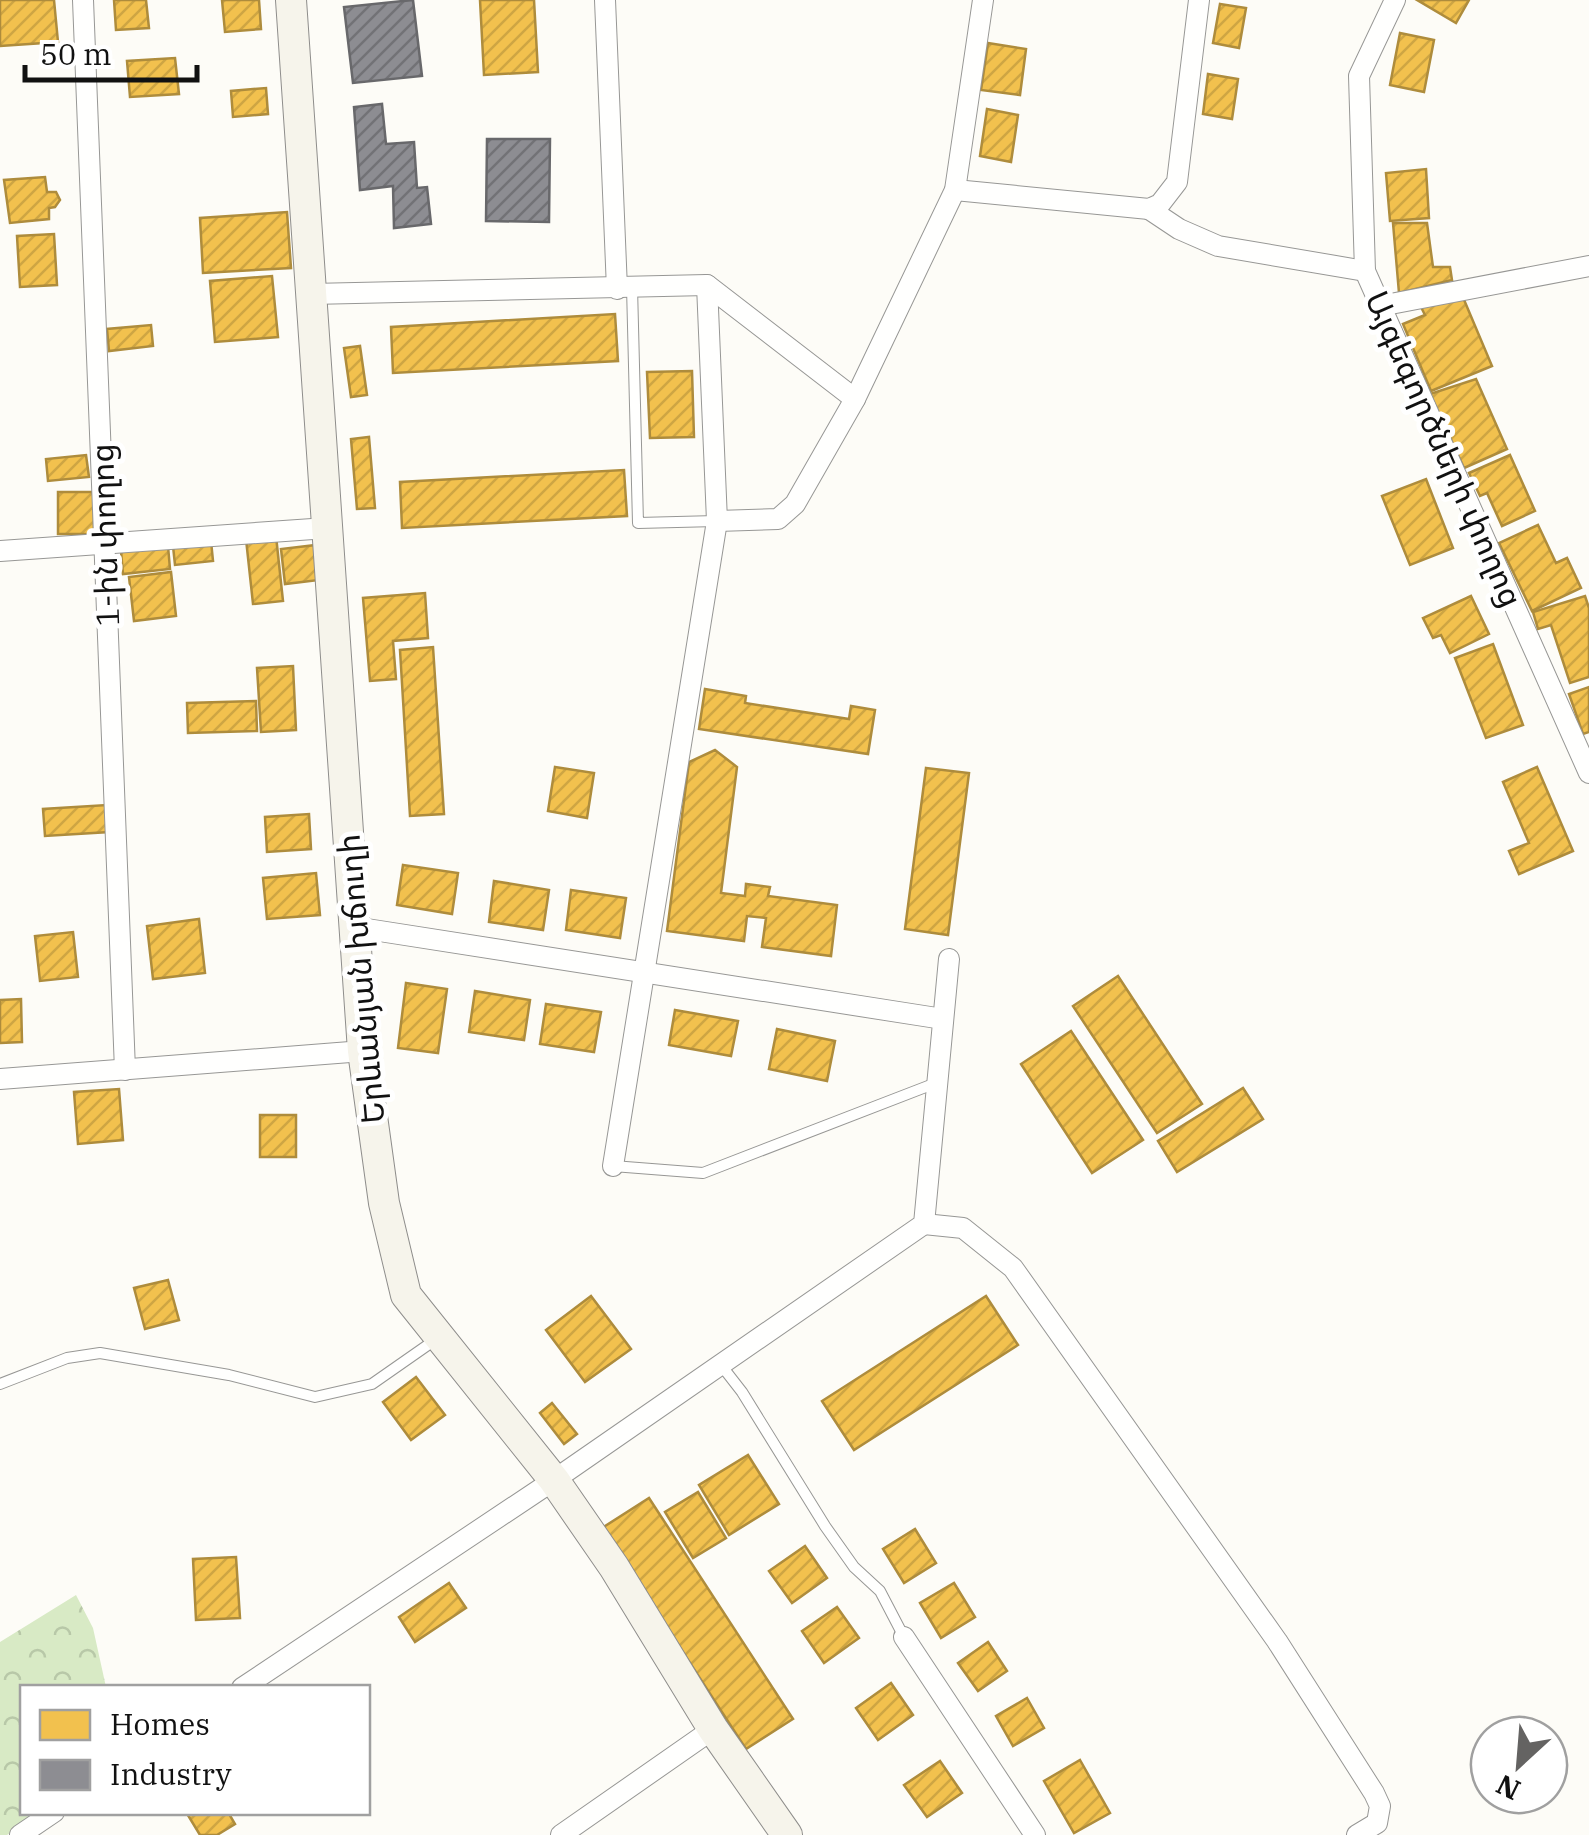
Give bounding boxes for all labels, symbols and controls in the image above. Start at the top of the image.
scale bar [25,20,198,82]
text: 50 m [40,34,112,73]
street label: Այգեգործների փողոց [1356,284,1534,613]
street label: 1-ին փողոց [80,443,128,627]
street label: Երևանյան խճուղի [326,833,394,1126]
legend [20,1685,370,1815]
text: Homes [110,1704,210,1743]
north arrow [1469,1715,1569,1815]
text: Industry [110,1754,232,1793]
text: N [1490,1766,1526,1809]

